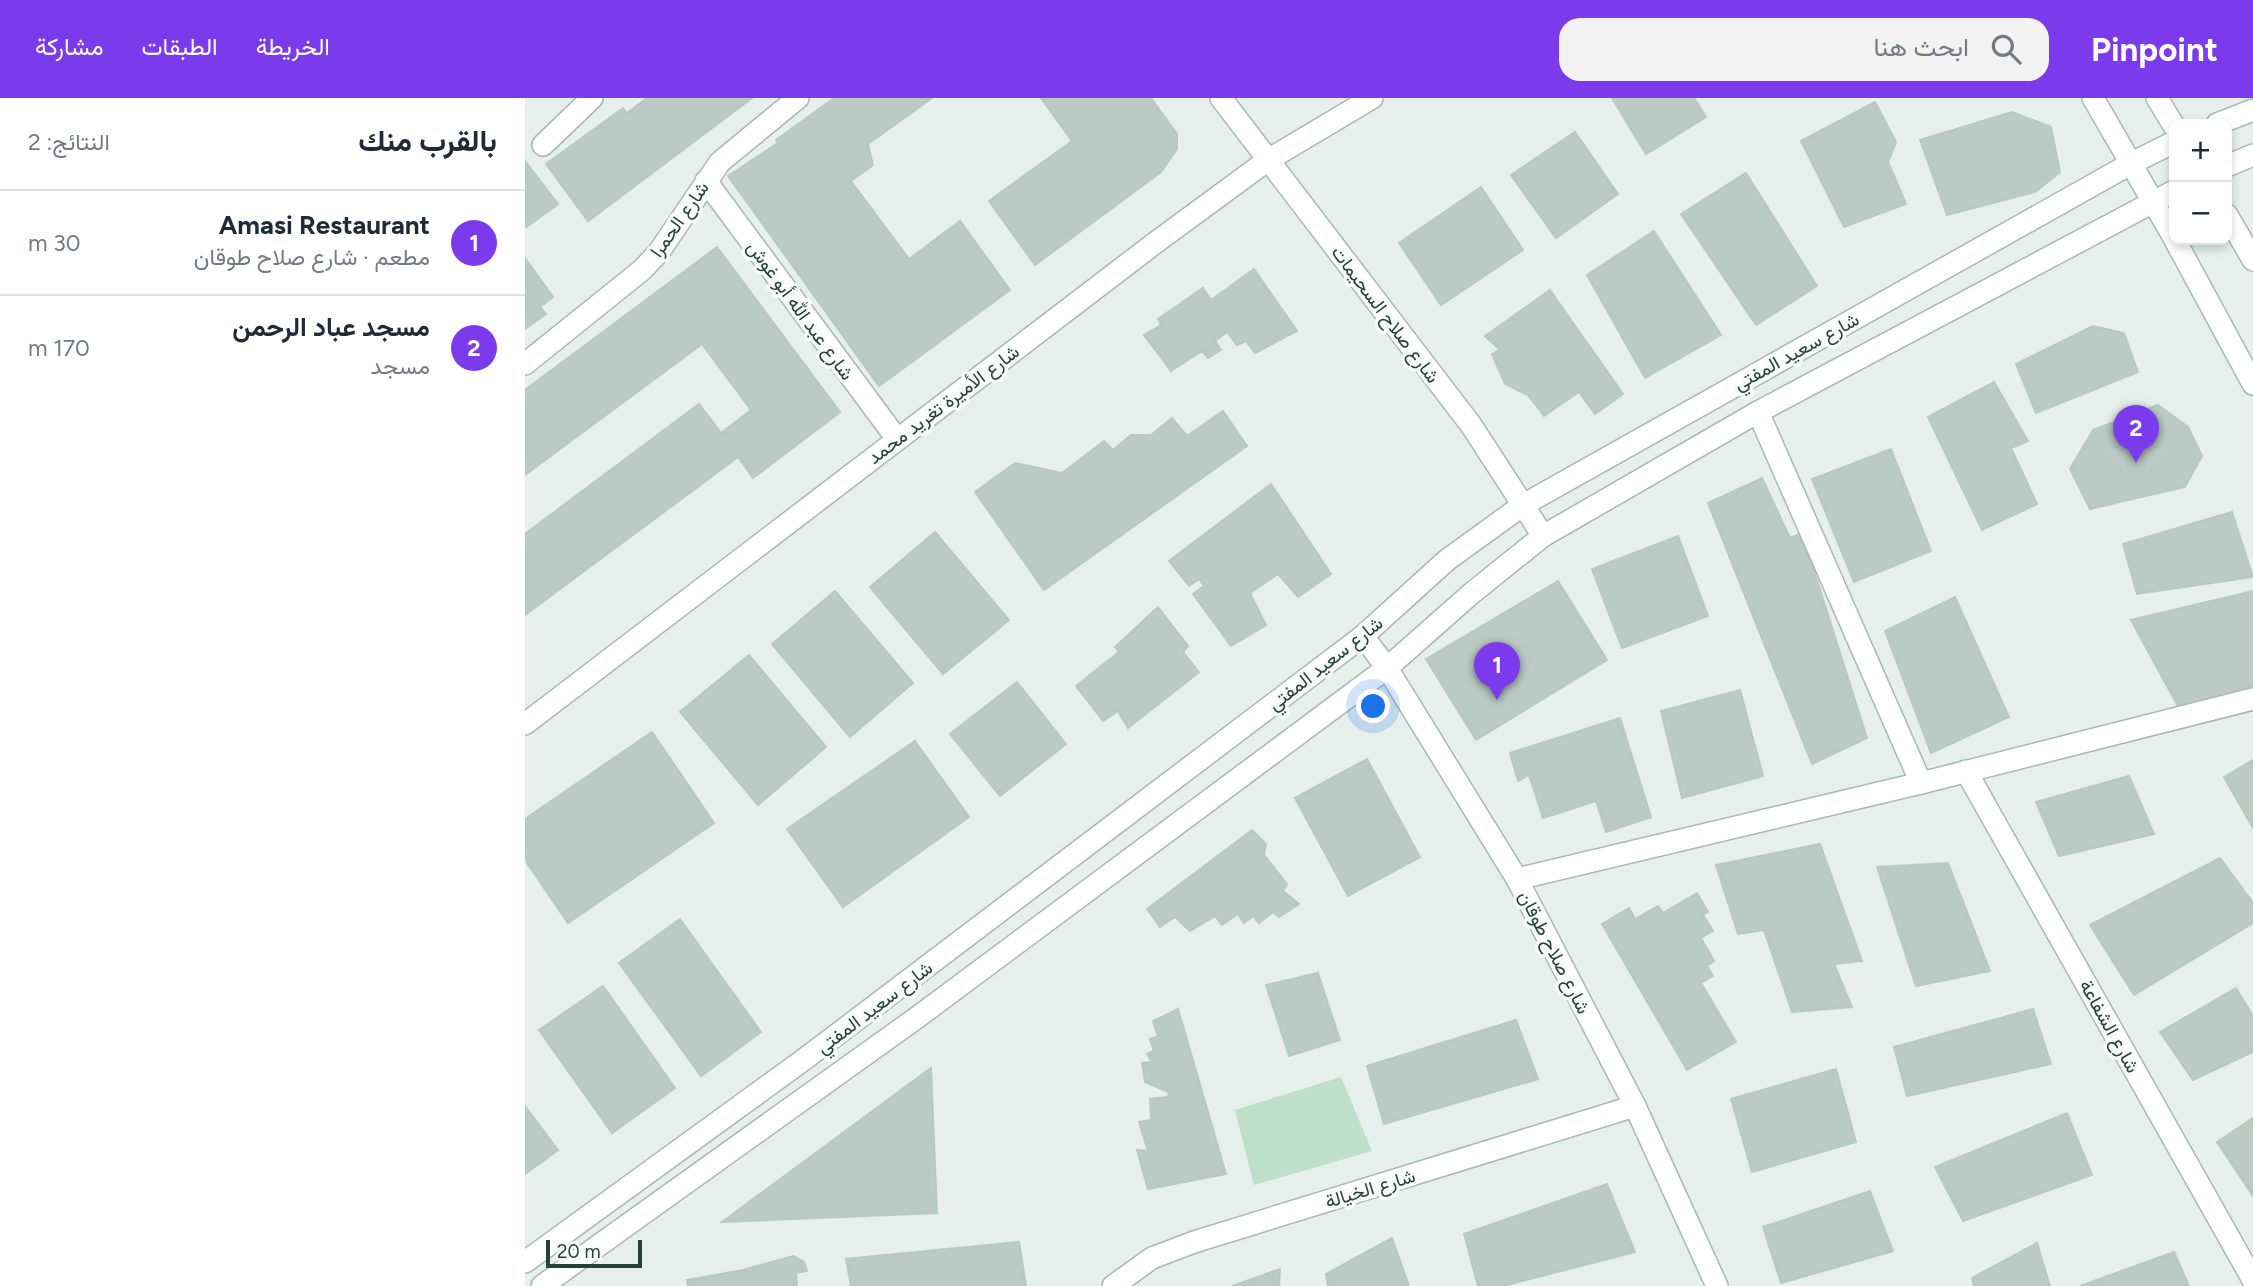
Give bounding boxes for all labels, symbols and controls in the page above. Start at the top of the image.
search box [1559,18,2049,81]
icon: search [1987,30,2025,68]
text: Pinpoint [2091,30,2218,69]
text: ابحث هنا [1873,31,1969,63]
text: مشاركة [35,32,103,61]
text: الطبقات [141,32,218,61]
text: الخريطة [256,32,330,61]
map controls [2169,119,2232,245]
button: + [2169,119,2232,182]
text: بالقرب منك [358,122,497,159]
text: النتائج: 2 [28,128,110,156]
street label: شارع الحمرا [645,177,715,262]
button: − [2169,182,2232,245]
text: Amasi Restaurant [219,209,430,241]
text: 30 m [28,229,81,257]
text: 1 [469,229,479,257]
street label: شارع عبد الله أبو غوش [741,236,859,385]
street label: شارع صلاح السحيمات [1326,241,1445,388]
text: مطعم · شارع صلاح طوقان [194,243,430,271]
street label: شارع سعيد المفتي [1730,307,1865,399]
text: مسجد عباد الرحمن [232,311,430,343]
text: 170 m [28,334,90,362]
text: 2 [467,334,481,362]
street label: شارع الأميرة تغريد محمد [863,340,1024,470]
text: مسجد [370,352,430,380]
pin: 2 [2113,405,2159,463]
street label: شارع سعيد المفتي [1263,611,1390,719]
pin: 1 [1474,642,1520,700]
your location [1356,689,1390,723]
street label: شارع صلاح طوقان [1513,887,1595,1018]
street label: شارع سعيد المفتي [812,956,939,1062]
street label: شارع الشفاعة [2074,976,2145,1077]
street label: شارع الخيالة [1322,1164,1418,1214]
scale bar [546,1237,642,1269]
text: 20 m [557,1240,601,1263]

